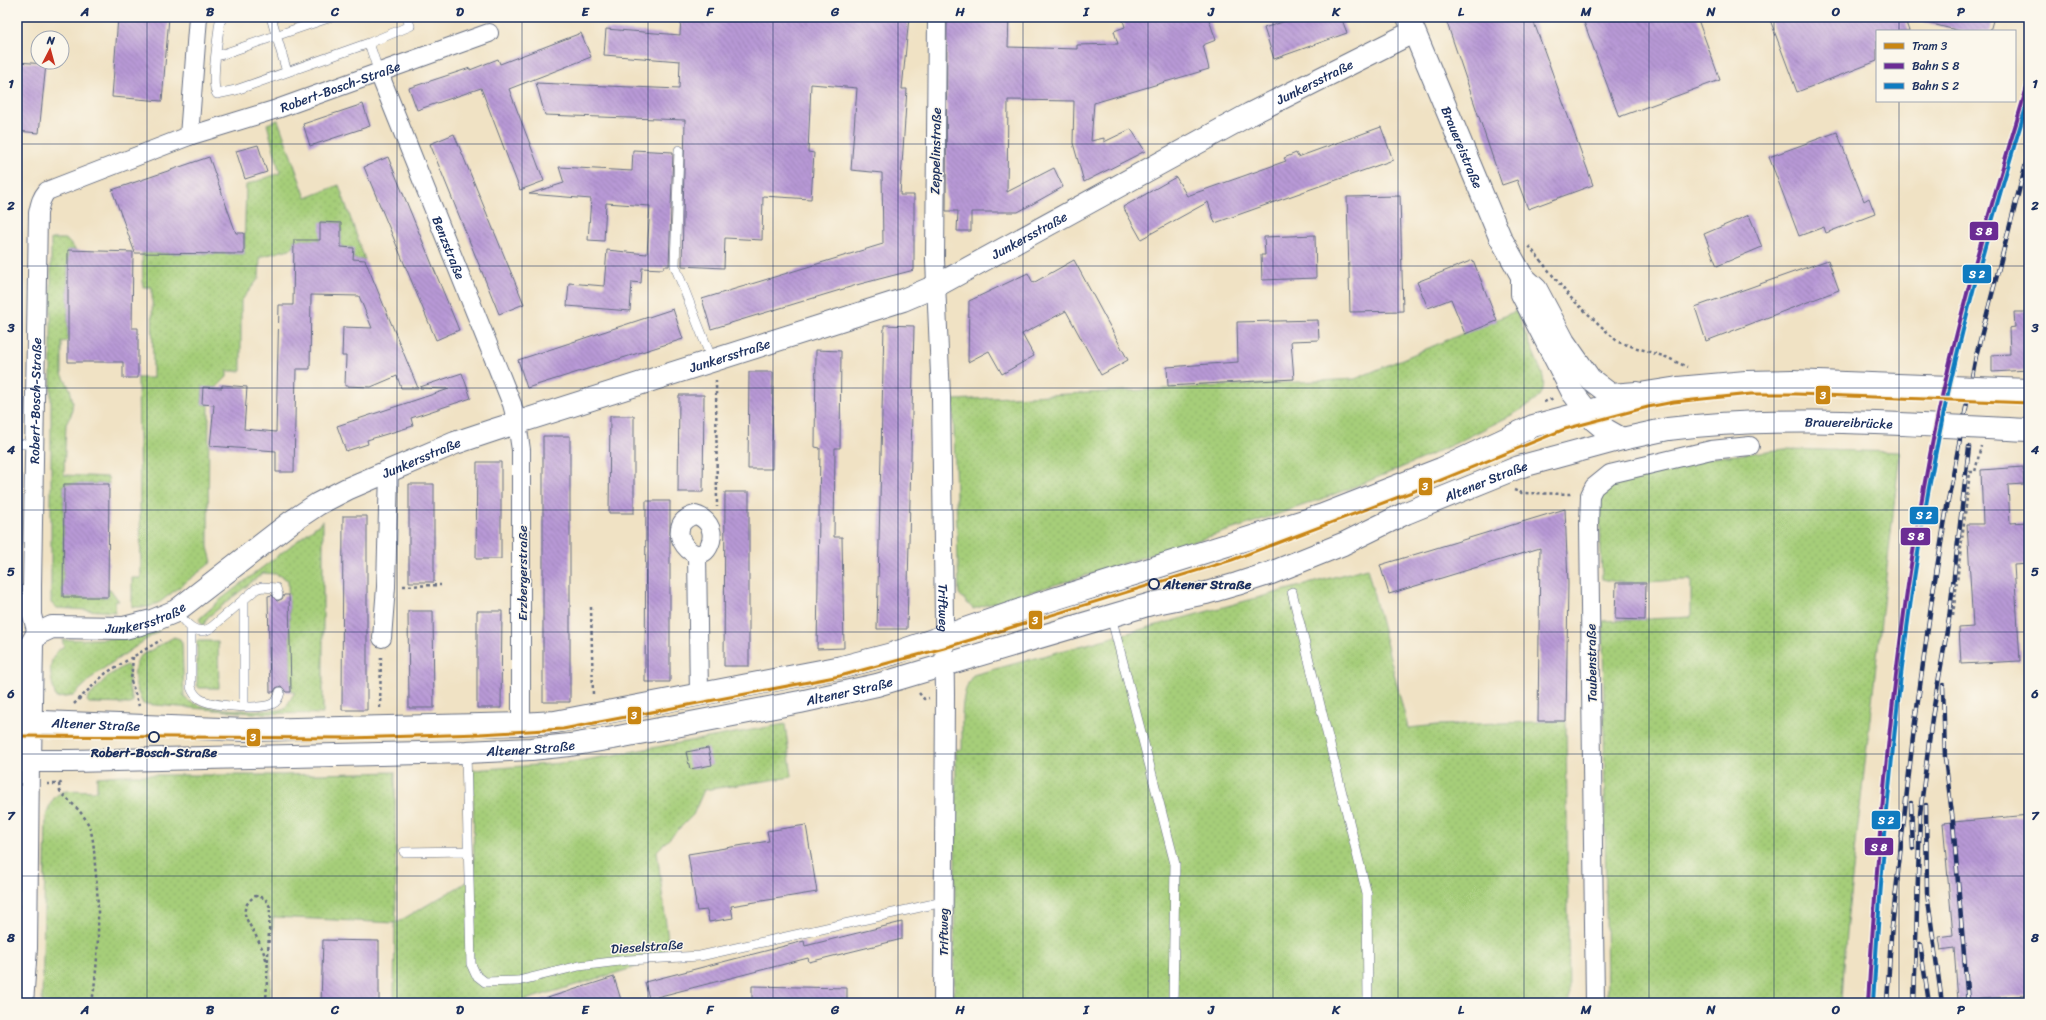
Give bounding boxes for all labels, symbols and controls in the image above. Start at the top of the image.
text: A [80,0,89,23]
text: B [206,0,215,23]
text: C [330,0,340,23]
text: D [456,0,464,23]
text: E [581,0,590,23]
text: F [705,0,714,23]
text: G [830,0,840,23]
text: H [954,0,965,23]
text: I [1082,0,1090,23]
text: J [1207,0,1215,23]
text: K [1331,0,1341,23]
text: L [1458,0,1465,23]
text: M [1580,0,1592,23]
text: N [1705,0,1716,23]
text: O [1831,0,1841,23]
text: P [1957,0,1965,23]
north arrow [30,30,70,70]
legend [1876,30,2016,102]
text: N [45,31,56,50]
text: Tram 3 [1912,35,1948,57]
street label: Junkersstraße [1271,53,1358,112]
street label: Robert-Bosch-Straße [277,55,404,119]
text: Bahn S 8 [1912,55,1959,77]
text: 1 [8,72,14,95]
text: 1 [2032,72,2038,95]
text: Bahn S 2 [1912,75,1959,97]
street label: Brauereistraße [1434,102,1490,192]
street label: Zeppelinstraße [923,107,948,195]
text: 2 [6,194,15,217]
text: 2 [2030,194,2039,217]
street label: Junkersstraße [986,205,1072,266]
street label: Benzstraße [426,213,472,283]
line badge: S 8 [1969,221,1999,241]
text: S 8 [1975,222,1993,241]
line badge: S 2 [1962,264,1992,284]
text: S 2 [1968,265,1986,284]
text: 3 [6,316,15,339]
text: 3 [2030,316,2039,339]
street label: Junkersstraße [685,332,773,380]
street label: Robert-Bosch-Straße [23,337,48,464]
line badge: 3 [1815,385,1831,405]
text: 3 [1819,386,1827,405]
street label: Brauereibrücke [1805,410,1893,435]
street label: Junkersstraße [377,431,464,485]
text: 4 [6,438,16,461]
text: 4 [2030,438,2040,461]
street label: Altener Straße [1440,454,1531,509]
line badge: 3 [1418,477,1433,496]
text: 3 [1421,477,1429,496]
line badge: S 2 [1909,506,1939,525]
text: S 2 [1915,506,1933,525]
street label: Erzbergerstraße [511,525,534,621]
line badge: S 8 [1900,527,1931,546]
text: S 8 [1907,527,1925,546]
text: 5 [7,560,15,583]
text: 5 [2031,560,2039,583]
place label: Altener Straße [1162,573,1252,596]
marker: Altener Straße [1148,578,1160,590]
street label: Triftweg [932,584,955,633]
street label: Junkersstraße [104,596,192,640]
line badge: 3 [1028,610,1043,630]
text: 3 [1031,611,1039,630]
street label: Taubenstraße [1579,623,1604,702]
street label: Altener Straße [803,670,896,713]
text: 6 [6,682,15,705]
text: 6 [2030,682,2039,705]
line badge: 3 [627,706,642,725]
text: 3 [630,706,638,725]
street label: Altener Straße [50,711,141,738]
line badge: 3 [246,728,261,747]
text: 3 [249,728,257,747]
marker: Robert-Bosch-Straße [148,731,160,743]
street label: Altener Straße [485,733,577,763]
place label: Robert-Bosch-Straße [90,741,217,764]
text: 7 [7,804,16,827]
text: 7 [2031,804,2040,827]
line badge: S 2 [1871,810,1901,830]
text: S 2 [1877,811,1895,830]
line badge: S 8 [1864,837,1894,856]
text: S 8 [1870,838,1888,857]
street label: Triftweg [932,907,955,956]
text: 8 [6,926,15,949]
text: 8 [2030,926,2039,949]
street label: Dieselstraße [610,932,684,960]
text: A [80,998,89,1020]
text: B [206,998,215,1020]
text: C [330,998,340,1020]
text: D [456,998,464,1020]
text: E [581,998,590,1020]
text: F [705,998,714,1020]
text: G [830,998,840,1020]
text: H [954,998,965,1020]
text: I [1082,998,1090,1020]
text: J [1207,998,1215,1020]
text: K [1331,998,1341,1020]
text: L [1458,998,1465,1020]
text: M [1580,998,1592,1020]
text: N [1705,998,1716,1020]
text: O [1831,998,1841,1020]
text: P [1957,998,1965,1020]

